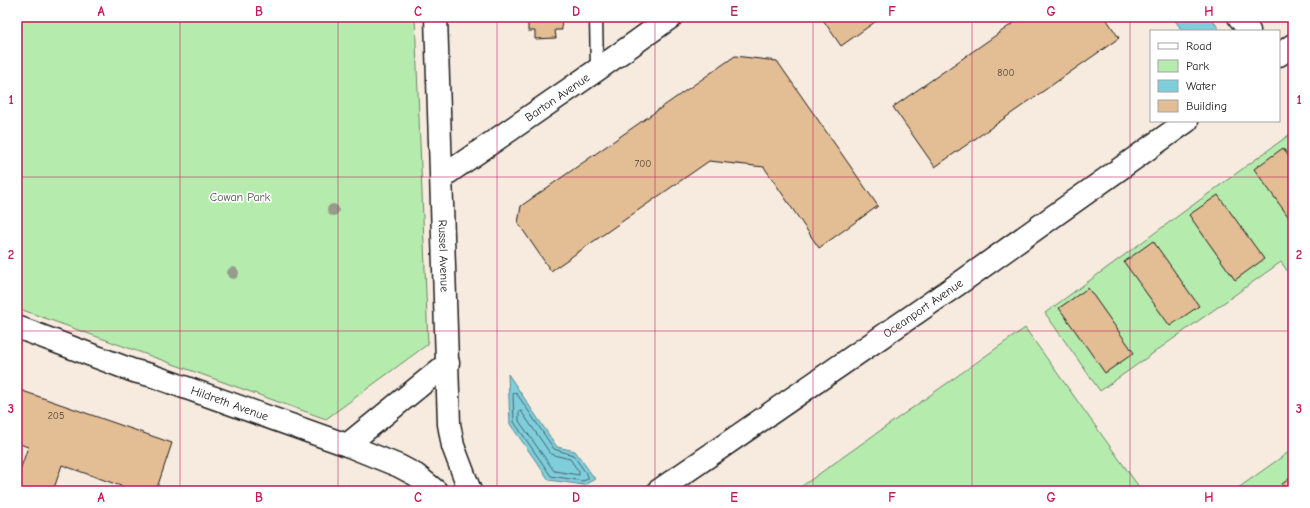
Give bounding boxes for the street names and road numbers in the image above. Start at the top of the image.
street label: Barton Avenue [522,70,592,125]
street label: Russel Avenue [435,219,452,292]
street label: Oceanport Avenue [880,276,966,341]
street label: Hildreth Avenue [189,383,270,424]

